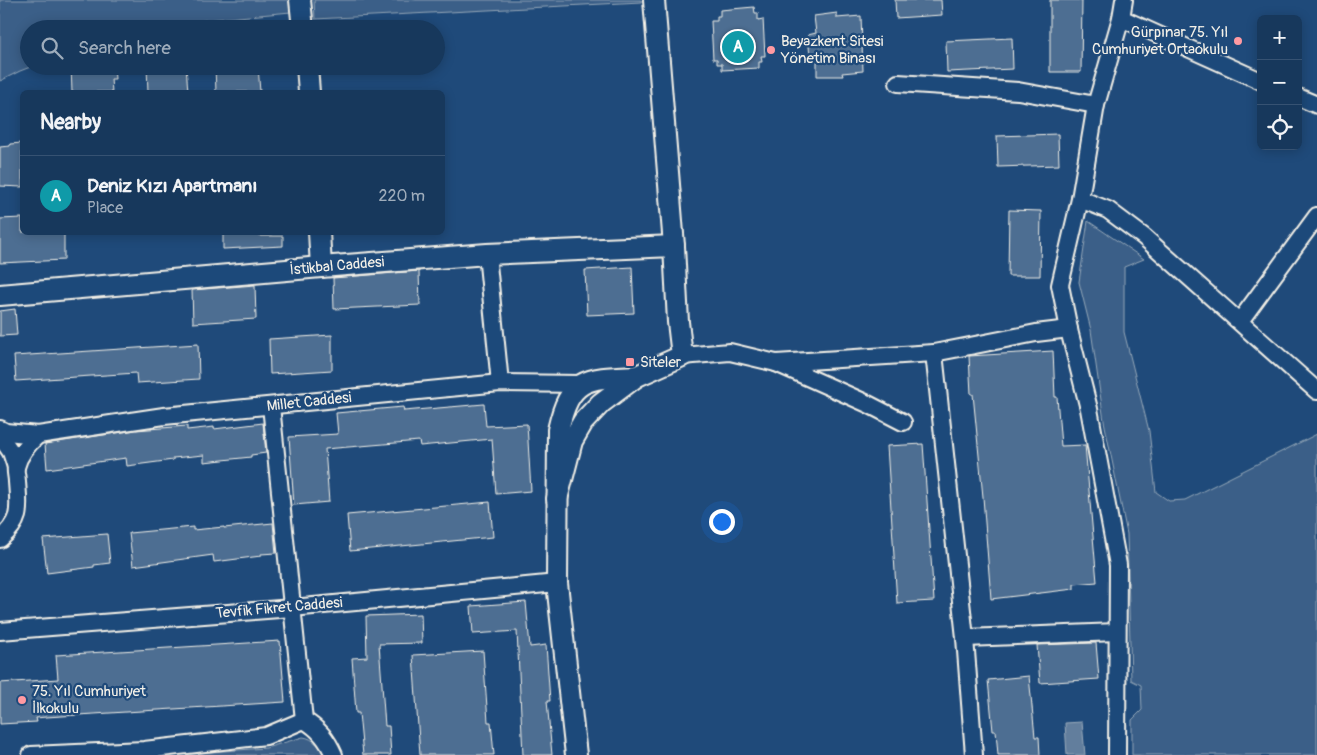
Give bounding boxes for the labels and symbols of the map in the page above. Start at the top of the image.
place label: Gürpınar 75. Yıl Cumhuriyet Ortaokulu [1092,23,1228,59]
pin: A [722,28,754,66]
place label: Beyazkent Sitesi Yönetim Binası [780,32,884,68]
marker: Gürpınar 75. Yıl Cumhuriyet Ortaokulu [1232,35,1244,47]
marker: Beyazkent Sitesi Yönetim Binası [765,44,777,56]
street label: İstikbal Caddesi [289,252,385,280]
place label: Siteler [640,353,682,372]
marker: Siteler [624,356,636,368]
street label: Millet Caddesi [266,388,353,416]
your location [709,509,735,535]
street label: Tevfik Fikret Caddesi [215,593,344,623]
place label: 75. Yıl Cumhuriyet İlkokulu [32,682,147,718]
marker: 75. Yıl Cumhuriyet İlkokulu [16,694,28,706]

